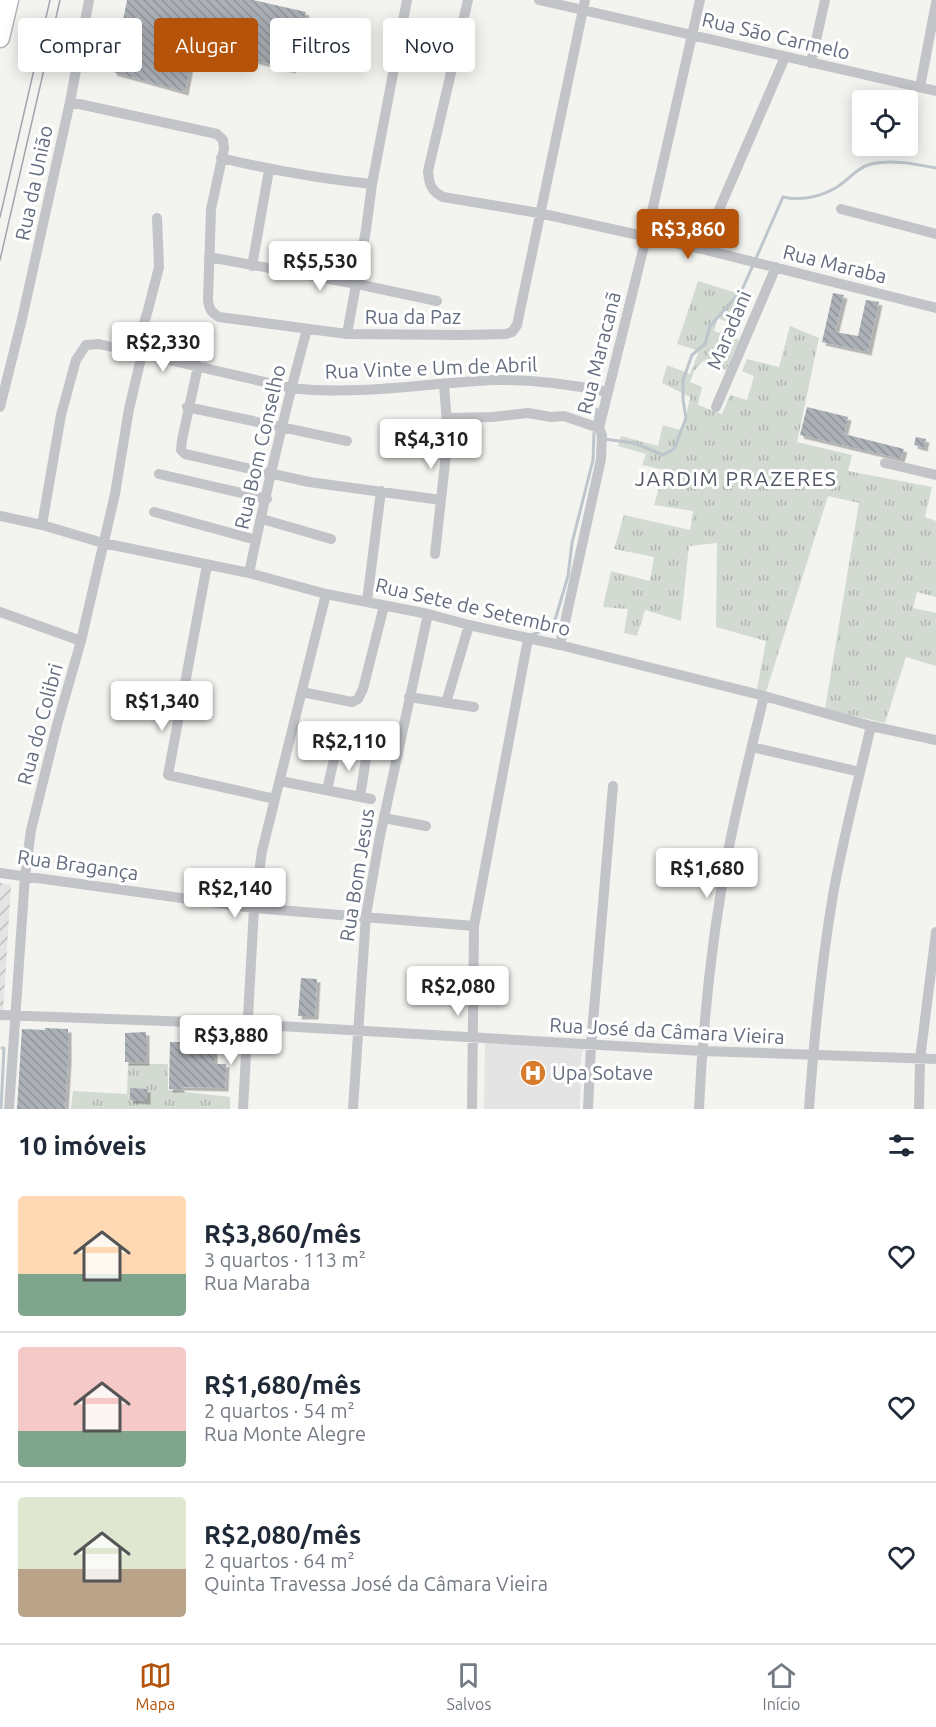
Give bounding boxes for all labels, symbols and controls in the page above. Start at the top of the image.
street label: Rua São Carmelo [700,7,852,64]
chip: Comprar [18,18,142,72]
chip: Alugar [154,18,258,72]
chip: Filtros [270,18,371,72]
chip: Novo [383,18,475,72]
map controls [852,90,918,156]
button: locate [852,90,918,156]
street label: Rua da União [10,123,57,243]
pin: R$3,860 [633,209,743,260]
text: R$3,860 [651,217,725,240]
street label: Rua Maraba [781,240,889,288]
pin: R$5,530 [265,241,375,292]
text: R$5,530 [283,249,357,272]
street label: Maradani [702,287,755,373]
street label: Rua Maracanã [572,289,625,417]
street label: Rua da Paz [365,305,461,328]
pin: R$2,330 [108,322,218,373]
text: R$2,330 [126,330,200,353]
street label: Rua Vinte e Um de Abril [324,352,538,383]
street label: Rua Bom Conselho [229,362,290,532]
pin: R$4,310 [376,419,486,470]
text: R$4,310 [394,427,468,450]
district label: JARDIM PRAZERES [635,466,837,490]
street label: Rua Sete de Setembro [373,573,573,640]
street label: Rua do Colibri [12,661,67,787]
pin: R$1,340 [107,681,217,732]
text: R$1,340 [125,689,199,712]
pin: R$2,110 [294,721,404,772]
text: R$2,110 [312,729,386,752]
street label: Rua Bom Jesus [335,807,378,943]
street label: Rua Bragança [16,845,140,884]
pin: R$1,680 [652,848,762,899]
text: R$1,680 [670,856,744,879]
pin: R$2,140 [180,868,290,919]
text: R$2,140 [198,876,272,899]
pin: R$2,080 [403,966,513,1017]
text: R$2,080 [421,974,495,997]
street label: Rua José da Câmara Vieira [549,1013,785,1048]
pin: R$3,880 [176,1015,286,1066]
text: R$3,880 [194,1023,268,1046]
hospital icon: Upa Sotave [518,1058,548,1088]
place label: Upa Sotave [552,1061,653,1084]
icon: filters [885,1129,918,1162]
text: 10 imóveis [18,1131,147,1160]
text: R$3,860/mês [204,1219,361,1248]
icon: home [66,1220,138,1292]
icon: heart [885,1240,918,1273]
text: 3 quartos · 113 m² [204,1248,366,1271]
text: Rua Maraba [204,1271,310,1294]
text: R$1,680/mês [204,1370,361,1399]
icon: home [66,1371,138,1443]
icon: heart [885,1391,918,1424]
text: 2 quartos · 54 m² [204,1399,355,1422]
text: Rua Monte Alegre [204,1422,366,1445]
text: R$2,080/mês [204,1520,361,1549]
icon: home [66,1521,138,1593]
icon: heart [885,1541,918,1574]
text: 2 quartos · 64 m² [204,1549,355,1572]
text: Quinta Travessa José da Câmara Vieira [204,1572,548,1595]
tab: Mapa [136,1659,175,1713]
tab: Salvos [447,1659,491,1713]
tab: Início [763,1659,800,1713]

